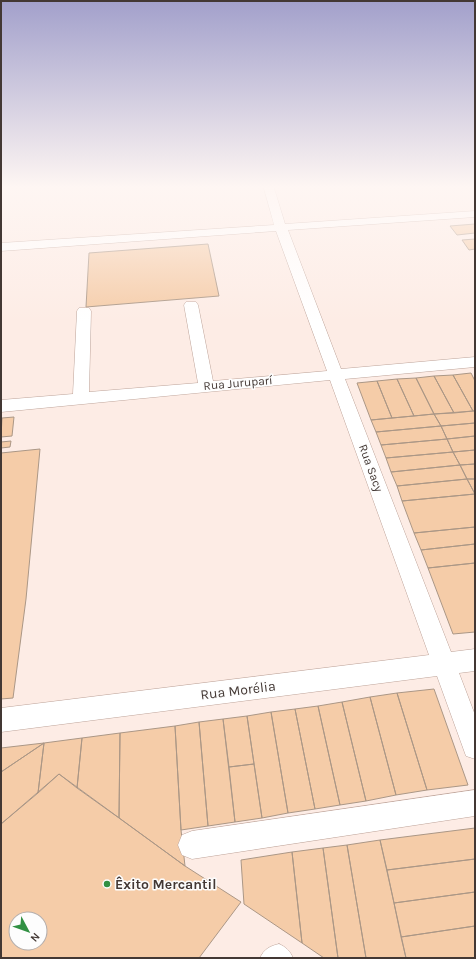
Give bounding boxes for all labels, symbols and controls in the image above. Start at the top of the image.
street label: Rua Juruparí [203,373,274,393]
street label: Rua Sacy [356,442,386,494]
street label: Rua Morélia [199,677,277,704]
place label: Êxito Mercantil [115,876,216,893]
marker: Êxito Mercantil [102,879,112,889]
north arrow [8,911,48,951]
text: N [28,930,43,944]

